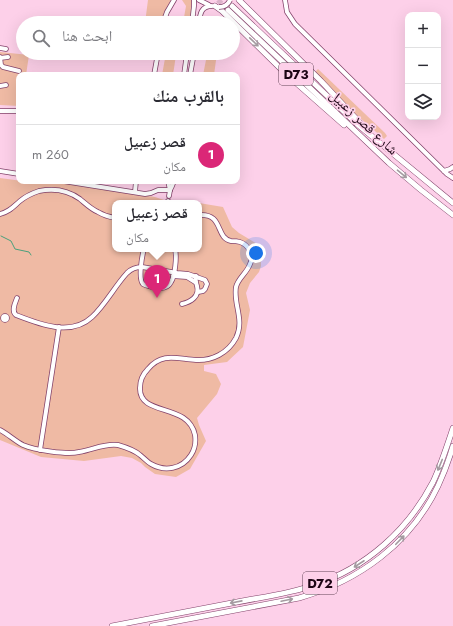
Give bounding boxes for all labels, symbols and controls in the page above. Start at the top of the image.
map controls [405,12,441,120]
button: + [405,12,441,48]
search box [16,16,240,60]
text: ابحث هنا [62,25,112,47]
icon: search [30,27,52,49]
one-way arrow [249,38,259,47]
button: − [405,48,441,84]
road number: D73 [279,63,313,85]
text: بالقرب منك [153,84,224,108]
button: layers [405,84,441,120]
street label: شارع قصر زعبيل [325,85,403,159]
text: قصر زعبيل [124,131,186,153]
text: 260 m [32,145,69,164]
text: 1 [208,145,214,164]
text: مكان [163,157,186,176]
one-way arrow [397,170,407,179]
popup [112,200,202,252]
text: قصر زعبيل [126,202,188,224]
text: مكان [126,228,149,247]
your location [246,243,266,263]
pin: 1 [144,265,170,298]
one-way arrow [436,458,444,470]
one-way arrow [395,535,405,545]
one-way arrow [353,560,365,568]
road number: D72 [303,572,337,594]
one-way arrow [280,596,293,604]
one-way arrow [230,599,243,607]

